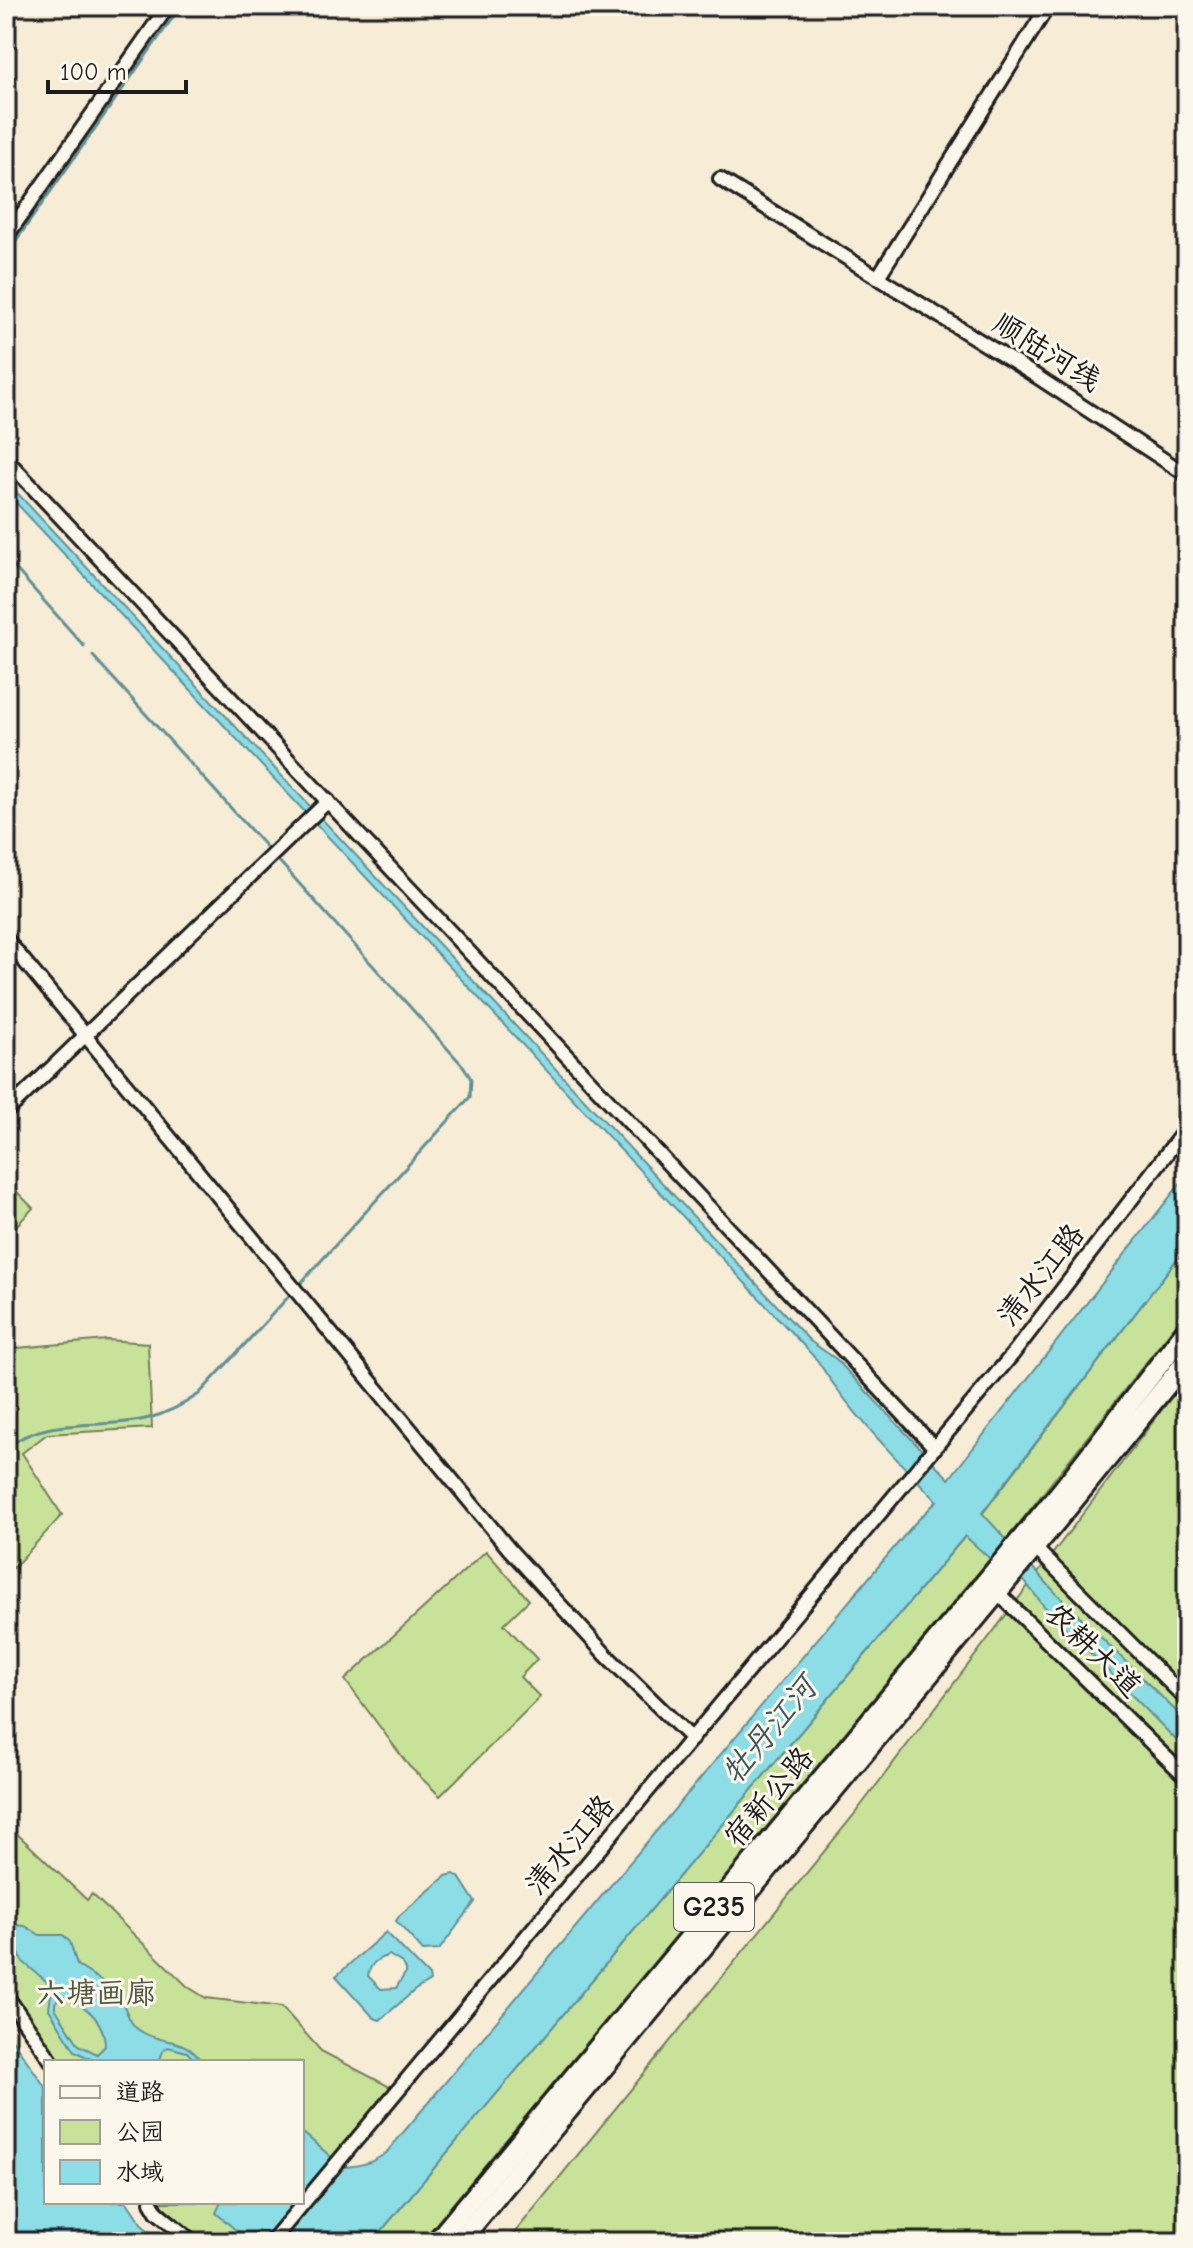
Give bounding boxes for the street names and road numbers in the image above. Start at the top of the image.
street label: 顺陆河线 [987,305,1107,399]
street label: 清水江路 [990,1217,1092,1333]
street label: 农耕大道 [1038,1596,1148,1704]
street label: 宿新公路 [717,1740,821,1854]
street label: 清水江路 [518,1788,622,1902]
road number: G235 [674,1883,754,1931]

